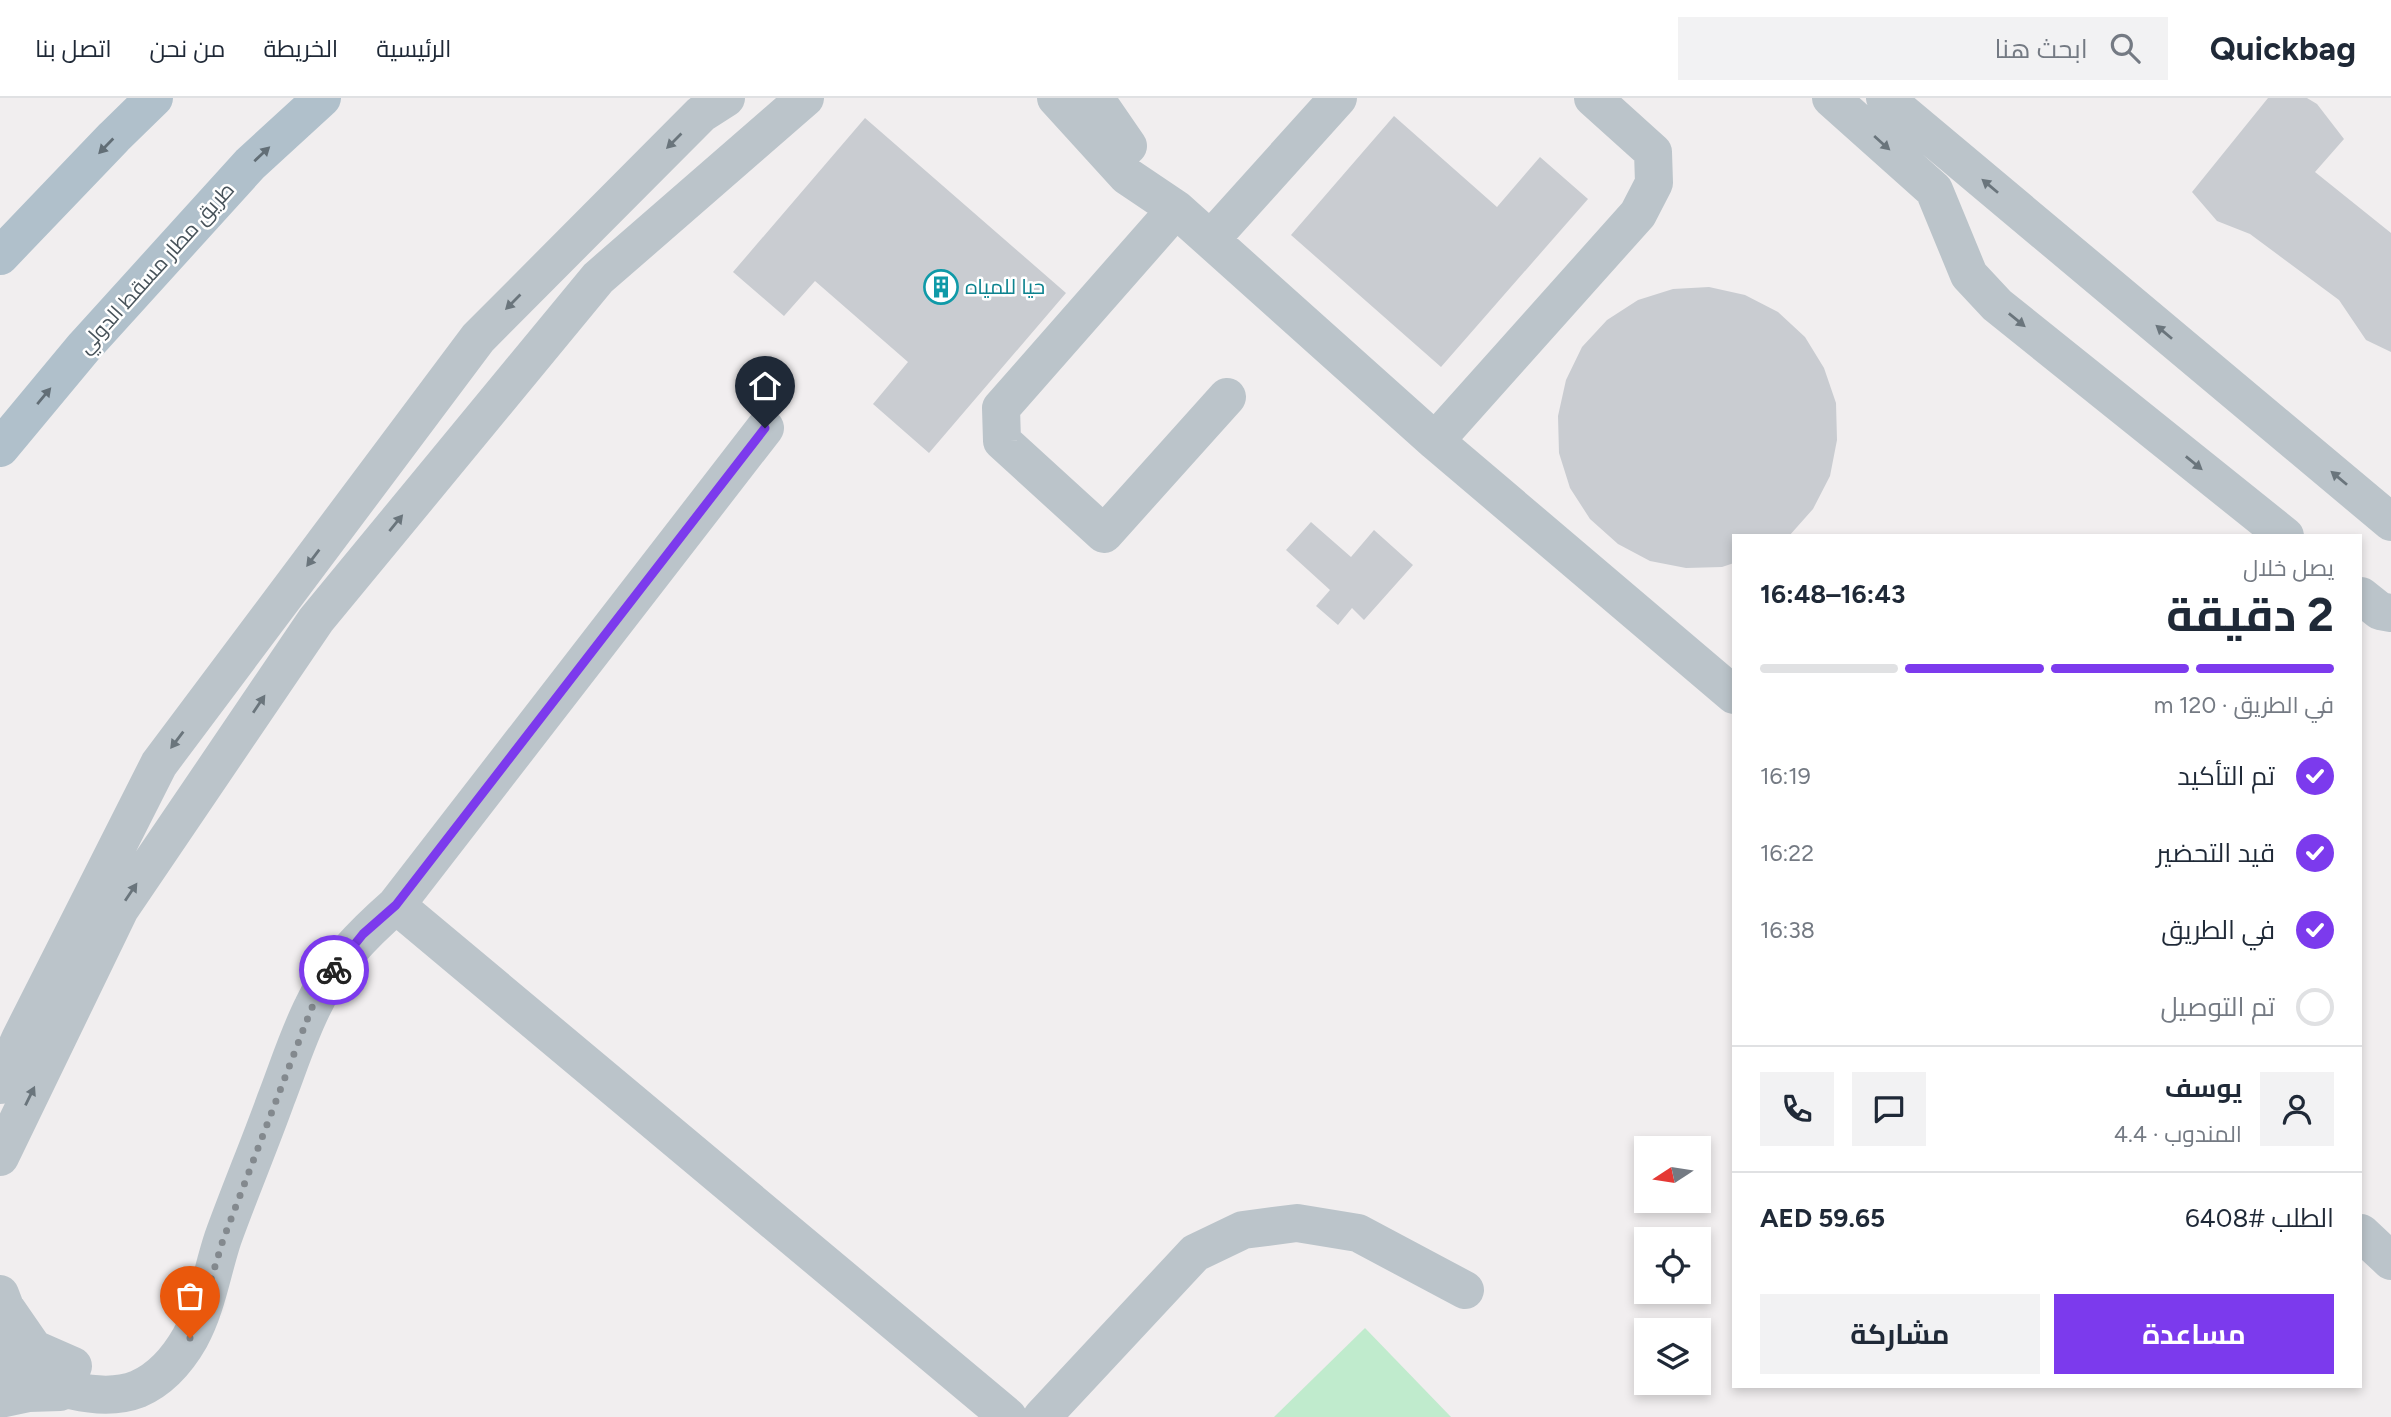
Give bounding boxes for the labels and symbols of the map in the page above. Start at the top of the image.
one-way arrow [666,133,683,149]
one-way arrow [1873,135,1890,151]
one-way arrow [97,137,114,154]
one-way arrow [253,146,271,162]
street label: طريق مطار مسقط الدولي [72,177,242,361]
one-way arrow [1981,179,1998,194]
building icon: حيا للمياه [922,268,960,306]
place label: حيا للمياه [965,274,1045,299]
one-way arrow [505,294,522,310]
one-way arrow [2007,313,2025,328]
one-way arrow [2156,325,2173,340]
pin [735,356,795,428]
one-way arrow [36,387,51,404]
one-way arrow [2185,455,2203,470]
one-way arrow [2330,471,2347,486]
one-way arrow [388,515,403,532]
one-way arrow [306,549,320,567]
one-way arrow [252,695,266,713]
one-way arrow [169,731,184,749]
one-way arrow [124,883,138,901]
courier [299,935,369,1005]
one-way arrow [24,1086,35,1106]
north arrow [1634,1136,1712,1213]
pin [160,1266,220,1338]

